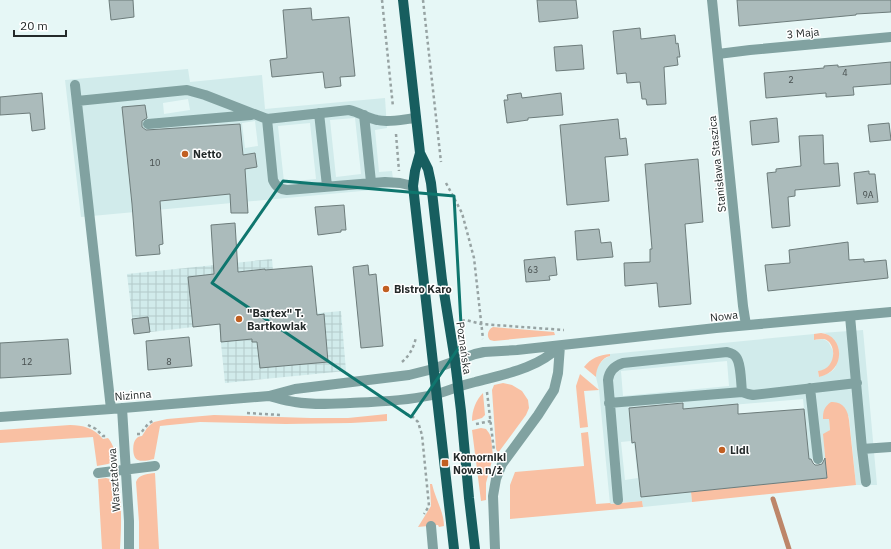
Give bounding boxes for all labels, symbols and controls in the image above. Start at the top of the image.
scale bar [14,12,66,38]
text: 20 m [20,18,48,33]
street label: 3 Maja [786,25,820,41]
house number: 4 [842,67,848,78]
house number: 2 [788,74,794,85]
street label: Stanisława Staszica [705,115,729,213]
place label: Netto [193,147,222,161]
marker: Netto [180,149,190,159]
house number: 10 [150,157,160,168]
house number: 9A [862,189,874,200]
house number: 63 [528,264,538,275]
place label: Bistro Karo [394,282,452,296]
marker: Bistro Karo [381,284,391,294]
place label: "Bartex" T. Bartkowiak [247,306,307,333]
street label: Nowa [709,308,739,324]
marker: "Bartex" T. Bartkowiak [234,314,244,324]
street label: Poznańska [453,321,475,375]
house number: 12 [22,356,32,367]
house number: 8 [166,356,172,367]
street label: Nizinna [114,386,152,404]
place label: Lidl [730,443,750,457]
marker: Lidl [717,445,727,455]
street label: Warsztatowa [105,448,123,512]
place label: Komorniki Nowa n/ż [453,450,506,477]
marker: Komorniki Nowa n/ż [440,458,450,468]

